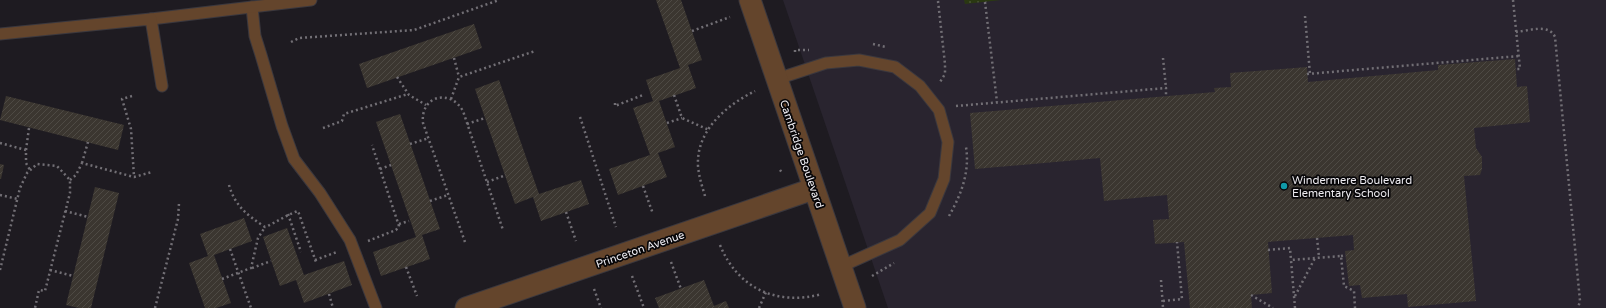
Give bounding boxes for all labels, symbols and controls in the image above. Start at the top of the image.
street label: Cambridge Boulevard [777,98,826,210]
place label: Windermere Boulevard Elementary School [1292,174,1412,200]
marker: Windermere Boulevard Elementary School [1279,181,1289,191]
street label: Princeton Avenue [594,228,686,271]

